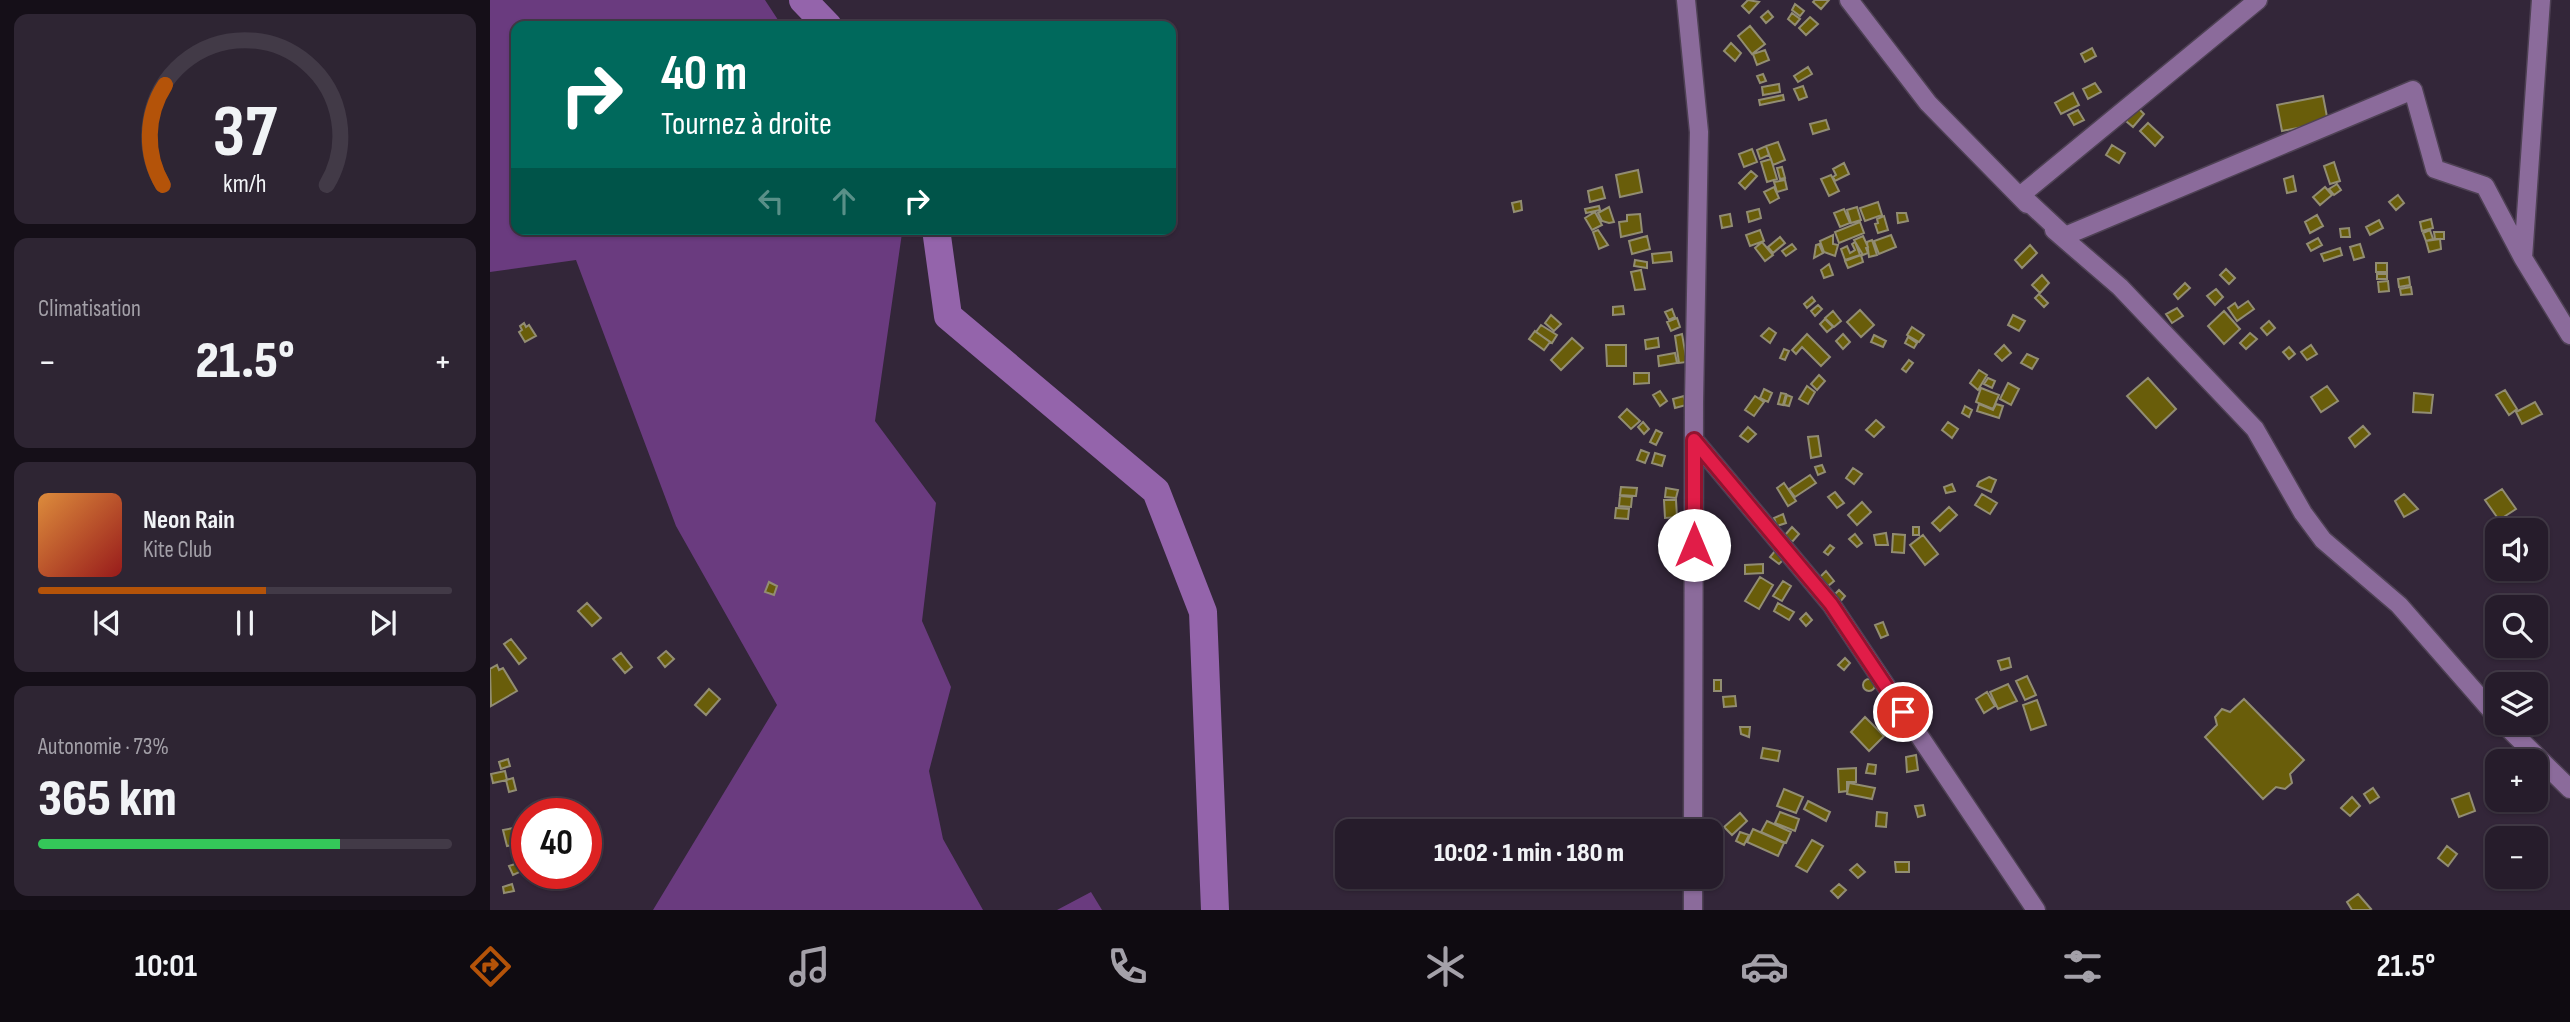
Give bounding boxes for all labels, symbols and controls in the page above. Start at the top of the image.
text: 40 m [661,45,747,104]
icon: right [546,49,637,140]
text: 37 [213,89,277,177]
text: Tournez à droite [661,105,832,144]
text: km/h [223,169,267,200]
icon: left [752,182,790,220]
icon: ahead [825,182,863,220]
icon: right [898,182,936,220]
text: Climatisation [38,295,141,323]
text: 21.5° [195,330,295,393]
text: − [38,340,57,385]
text: + [433,340,452,385]
text: Neon Rain [143,505,235,536]
position arrow [1657,508,1731,582]
map controls [2485,518,2548,889]
button: sound [2485,518,2548,581]
text: Kite Club [143,536,212,564]
button: search [2485,595,2548,658]
icon: previous [88,604,126,642]
icon: pause [226,604,264,642]
icon: next [364,604,402,642]
button: layers [2485,672,2548,735]
pin [1873,682,1933,742]
icon: arrive [1884,693,1922,731]
text: Autonomie · 73% [38,733,169,761]
button: + [2485,749,2548,812]
text: 365 km [38,768,177,831]
speed limit sign: 40 [511,798,602,889]
button: − [2485,826,2548,889]
text: 10:02 · 1 min · 180 m [1434,838,1624,869]
icon: directions [466,942,515,991]
icon: music [785,942,834,991]
icon: phone [1103,942,1152,991]
icon: climate [1421,942,1470,991]
icon: car [1740,942,1789,991]
icon: filters [2058,942,2107,991]
text: 10:01 [135,947,197,986]
text: 21.5° [2377,947,2435,986]

